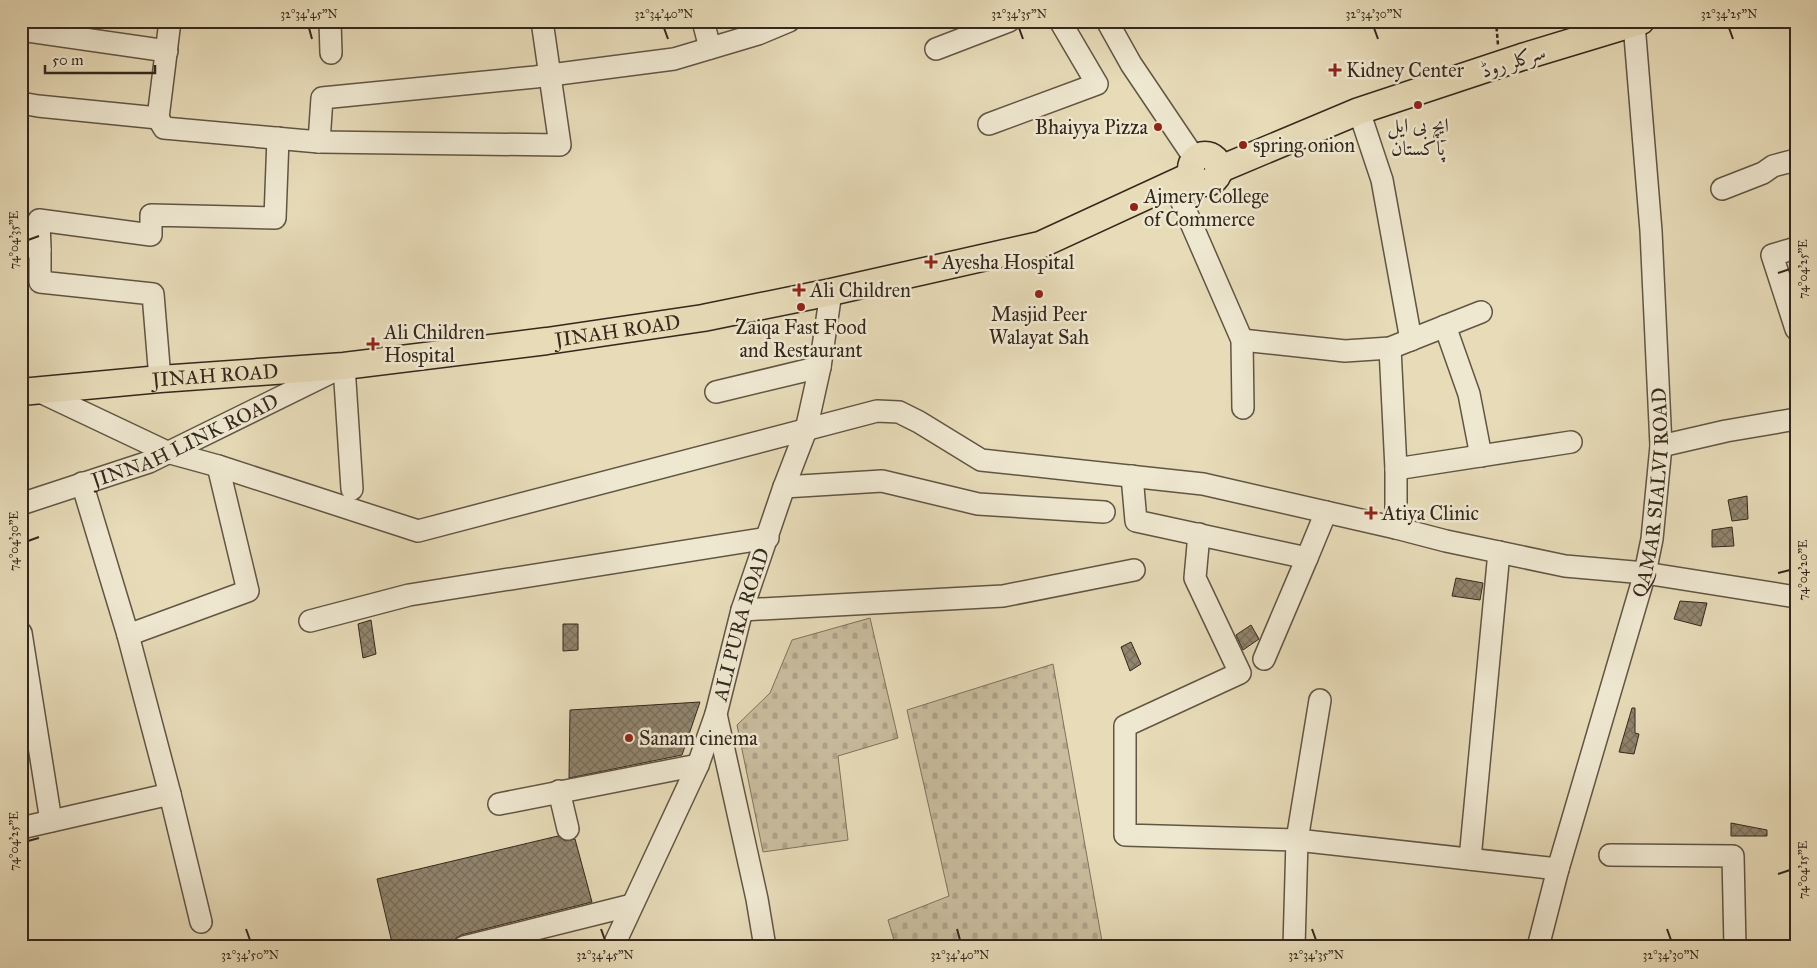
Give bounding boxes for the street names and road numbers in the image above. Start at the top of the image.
street label: سرکلر روڈ [1478,39,1549,85]
street label: JINAH ROAD [551,309,682,353]
street label: JINAH ROAD [149,359,279,393]
street label: QAMAR SIALVI ROAD [1627,387,1673,600]
street label: JINNAH LINK ROAD [86,388,282,494]
street label: ALI PURA ROAD [708,545,774,704]

